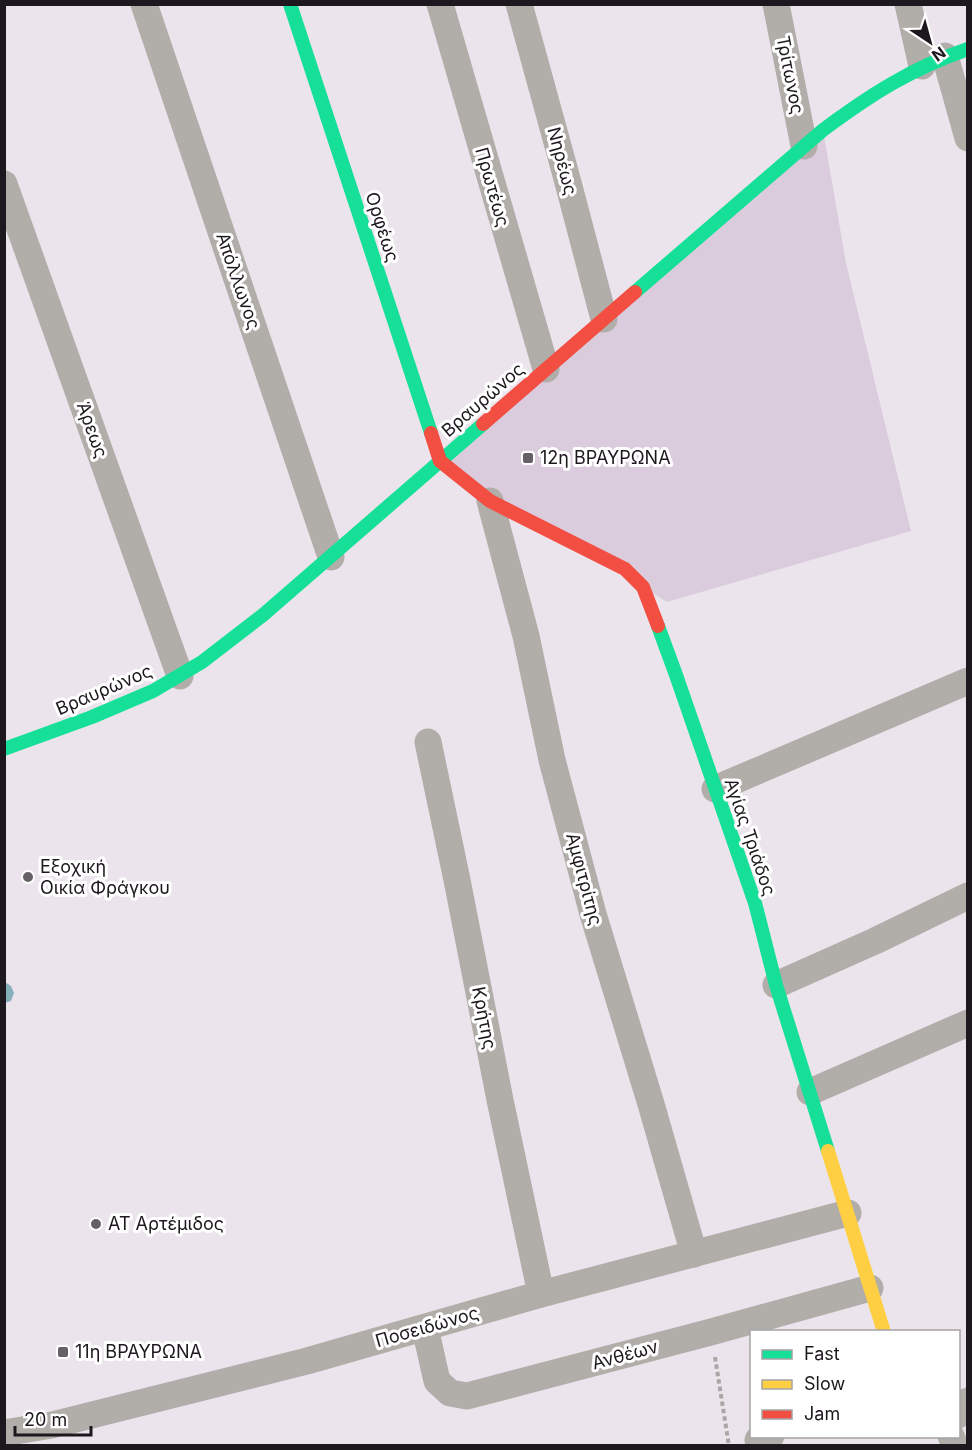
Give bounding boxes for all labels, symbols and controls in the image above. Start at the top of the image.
north arrow [900,12,960,72]
street label: Τρίτωνος [773,34,808,116]
text: N [928,42,950,66]
street label: Νηρέως [543,125,582,197]
street label: Πρωτέως [471,145,514,229]
street label: Ορφέως [361,189,404,264]
street label: Απόλλωνος [212,230,265,332]
street label: Βραυρώνος [437,358,528,441]
street label: Άρεως [73,399,112,461]
place label: 12η ΒΡΑΥΡΩΝΑ [540,447,671,468]
marker: 12η ΒΡΑΥΡΩΝΑ [521,451,535,465]
street label: Βραυρώνος [53,660,155,719]
street label: Αγίας Τριάδος [721,775,780,898]
street label: Αμφιτρίτης [562,830,607,928]
place label: Εξοχική Οικία Φράγκου [40,856,170,898]
marker: Εξοχική Οικία Φράγκου [21,870,35,884]
street label: Κρήτης [468,985,501,1051]
place label: ΑΤ Αρτέμιδος [108,1213,224,1234]
marker: ΑΤ Αρτέμιδος [89,1217,103,1231]
street label: Ποσειδώνος [373,1302,481,1351]
legend [750,1330,960,1438]
street label: Ανθέων [589,1336,661,1373]
place label: 11η ΒΡΑΥΡΩΝΑ [75,1341,202,1362]
text: Fast [804,1343,840,1364]
marker: 11η ΒΡΑΥΡΩΝΑ [56,1345,70,1359]
text: Slow [804,1373,845,1394]
scale bar [15,1399,92,1437]
text: Jam [804,1403,840,1424]
text: 20 m [24,1409,67,1430]

